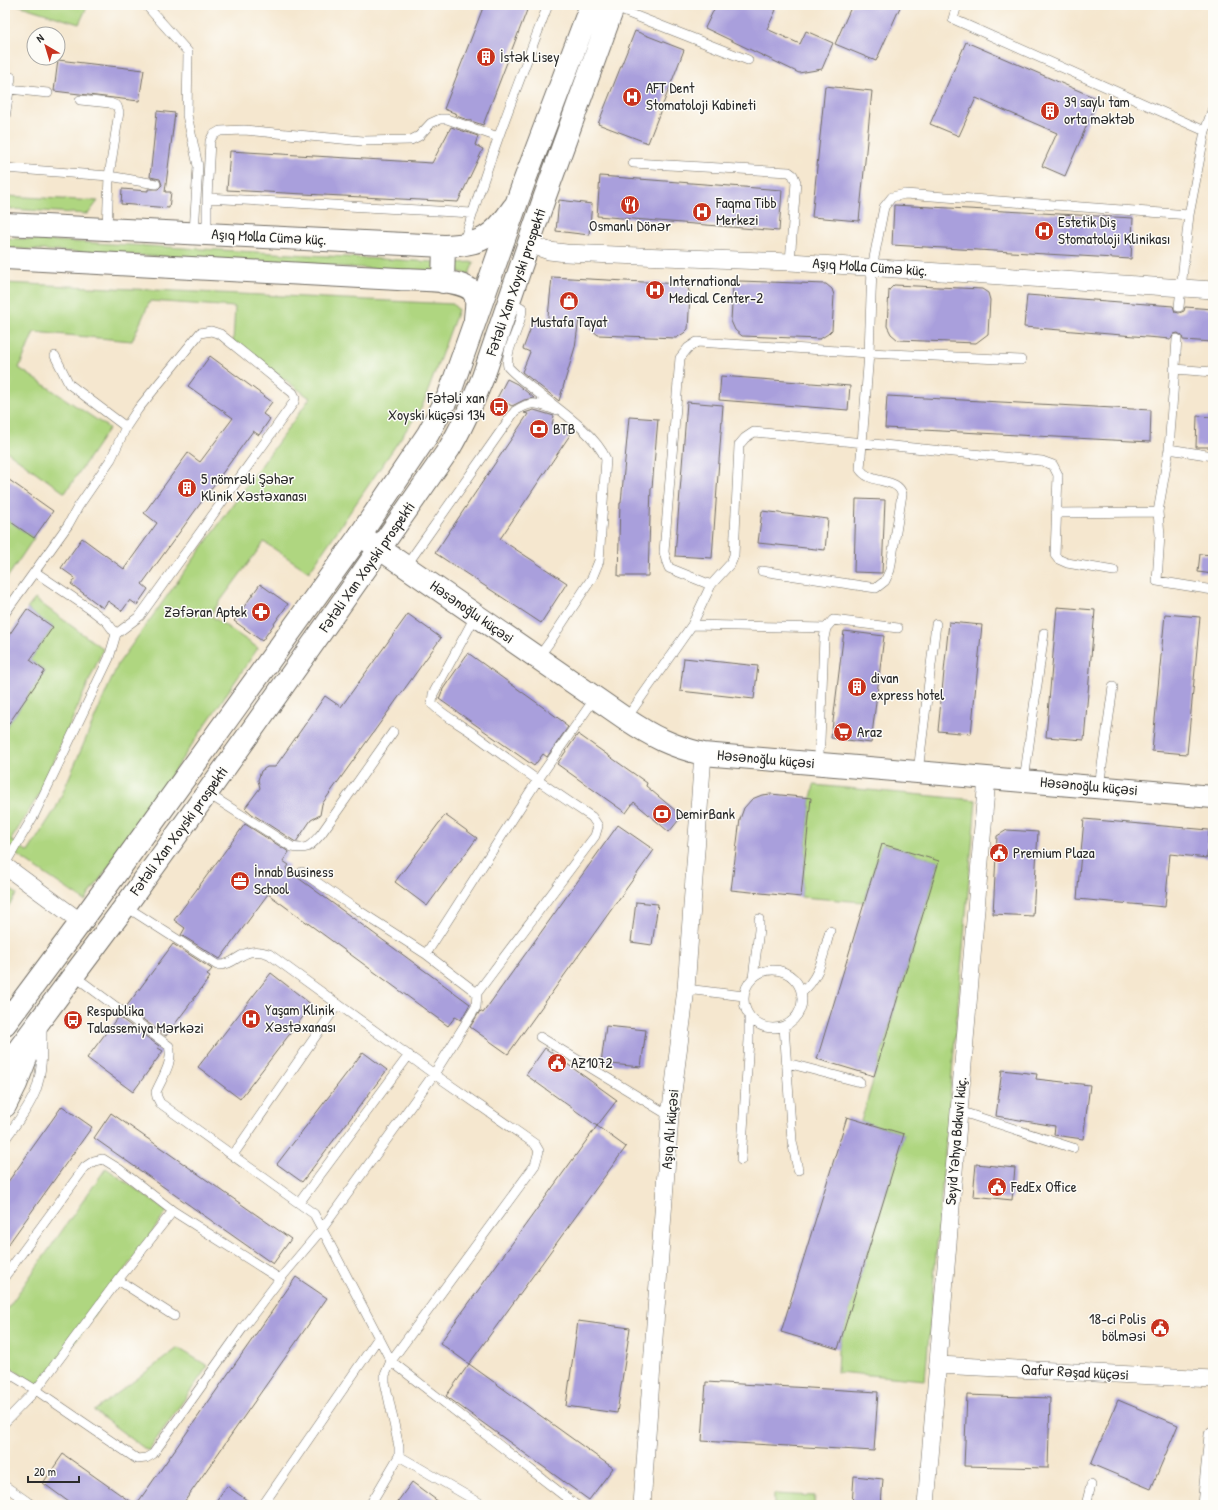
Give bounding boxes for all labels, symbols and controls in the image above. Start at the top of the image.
north arrow [26,26,66,66]
text: N [33,31,47,45]
building icon: İstək Lisey [475,46,497,68]
place label: İstək Lisey [500,46,560,67]
place label: AFT Dent Stomatoloji Kabineti [646,77,756,115]
hospital icon: AFT Dent Stomatoloji Kabineti [621,86,643,108]
place label: 39 saylı tam orta məktəb [1064,91,1135,129]
building icon: 39 saylı tam orta məktəb [1039,100,1061,122]
place label: Faqma Tibb Merkezi [715,192,777,230]
restaurant icon: Osmanlı Dönər [619,194,641,216]
hospital icon: Faqma Tibb Merkezi [691,201,713,223]
street label: Fətəli Xan Xoyski prospekti [480,205,551,359]
place label: Estetik Diş Stomatoloji Klinikası [1058,211,1170,249]
place label: Osmanlı Dönər [589,215,671,236]
hospital icon: Estetik Diş Stomatoloji Klinikası [1033,220,1055,242]
street label: Aşıq Molla Cümə küç. [211,223,327,250]
street label: Aşıq Molla Cümə küç. [812,252,928,281]
place label: International Medical Center-2 [669,270,763,308]
hospital icon: International Medical Center-2 [644,279,666,301]
shop icon: Mustafa Tayat [558,290,580,312]
place label: Mustafa Tayat [531,311,608,332]
place label: Fətəli xan Xoyski küçəsi 134 [388,387,485,425]
bus stop icon: Fətəli xan Xoyski küçəsi 134 [488,396,510,418]
bank icon: BTB [528,418,550,440]
place label: BTB [553,418,575,439]
place label: 5 nömrəli Şəhər Klinik Xəstəxanası [201,468,307,506]
building icon: 5 nömrəli Şəhər Klinik Xəstəxanası [176,477,198,499]
street label: Fətəli Xan Xoyski prospekti [313,497,420,637]
street label: Həsənoğlu küçəsi [426,575,518,648]
place label: Zəfəran Aptek [164,601,247,622]
pharmacy icon: Zəfəran Aptek [250,601,272,623]
place label: divan express hotel [871,667,944,705]
building icon: divan express hotel [846,676,868,698]
supermarket icon: Araz [832,721,854,743]
place label: Araz [857,721,883,742]
street label: Həsənoğlu küçəsi [716,744,816,773]
street label: Fətəli Xan Xoyski prospekti [124,762,233,900]
street label: Həsənoğlu küçəsi [1039,771,1139,800]
bank icon: DemirBank [651,803,673,825]
place label: DemirBank [676,803,735,824]
public building icon: Premium Plaza [988,842,1010,864]
place label: Premium Plaza [1013,842,1095,863]
place label: İnnab Business School [254,861,334,899]
office icon: İnnab Business School [229,870,251,892]
place label: Yaşam Klinik Xəstəxanası [265,999,336,1037]
place label: Respublika Talassemiya Mərkəzi [87,1000,204,1038]
hospital icon: Yaşam Klinik Xəstəxanası [240,1008,262,1030]
bus stop icon: Respublika Talassemiya Mərkəzi [62,1009,84,1031]
public building icon: AZ1072 [546,1052,568,1074]
place label: AZ1072 [571,1052,613,1073]
street label: Seyid Yəhya Bakuvi küç. [939,1076,972,1206]
street label: Aşıq Alı küçəsi [656,1088,683,1170]
public building icon: FedEx Office [986,1176,1008,1198]
place label: FedEx Office [1010,1176,1077,1197]
place label: 18-ci Polis bölməsi [1089,1308,1146,1346]
public building icon: 18-ci Polis bölməsi [1149,1317,1171,1339]
street label: Qafur Rəşad küçəsi [1021,1358,1129,1385]
scale bar [28,1458,79,1484]
text: 20 m [34,1463,56,1480]

